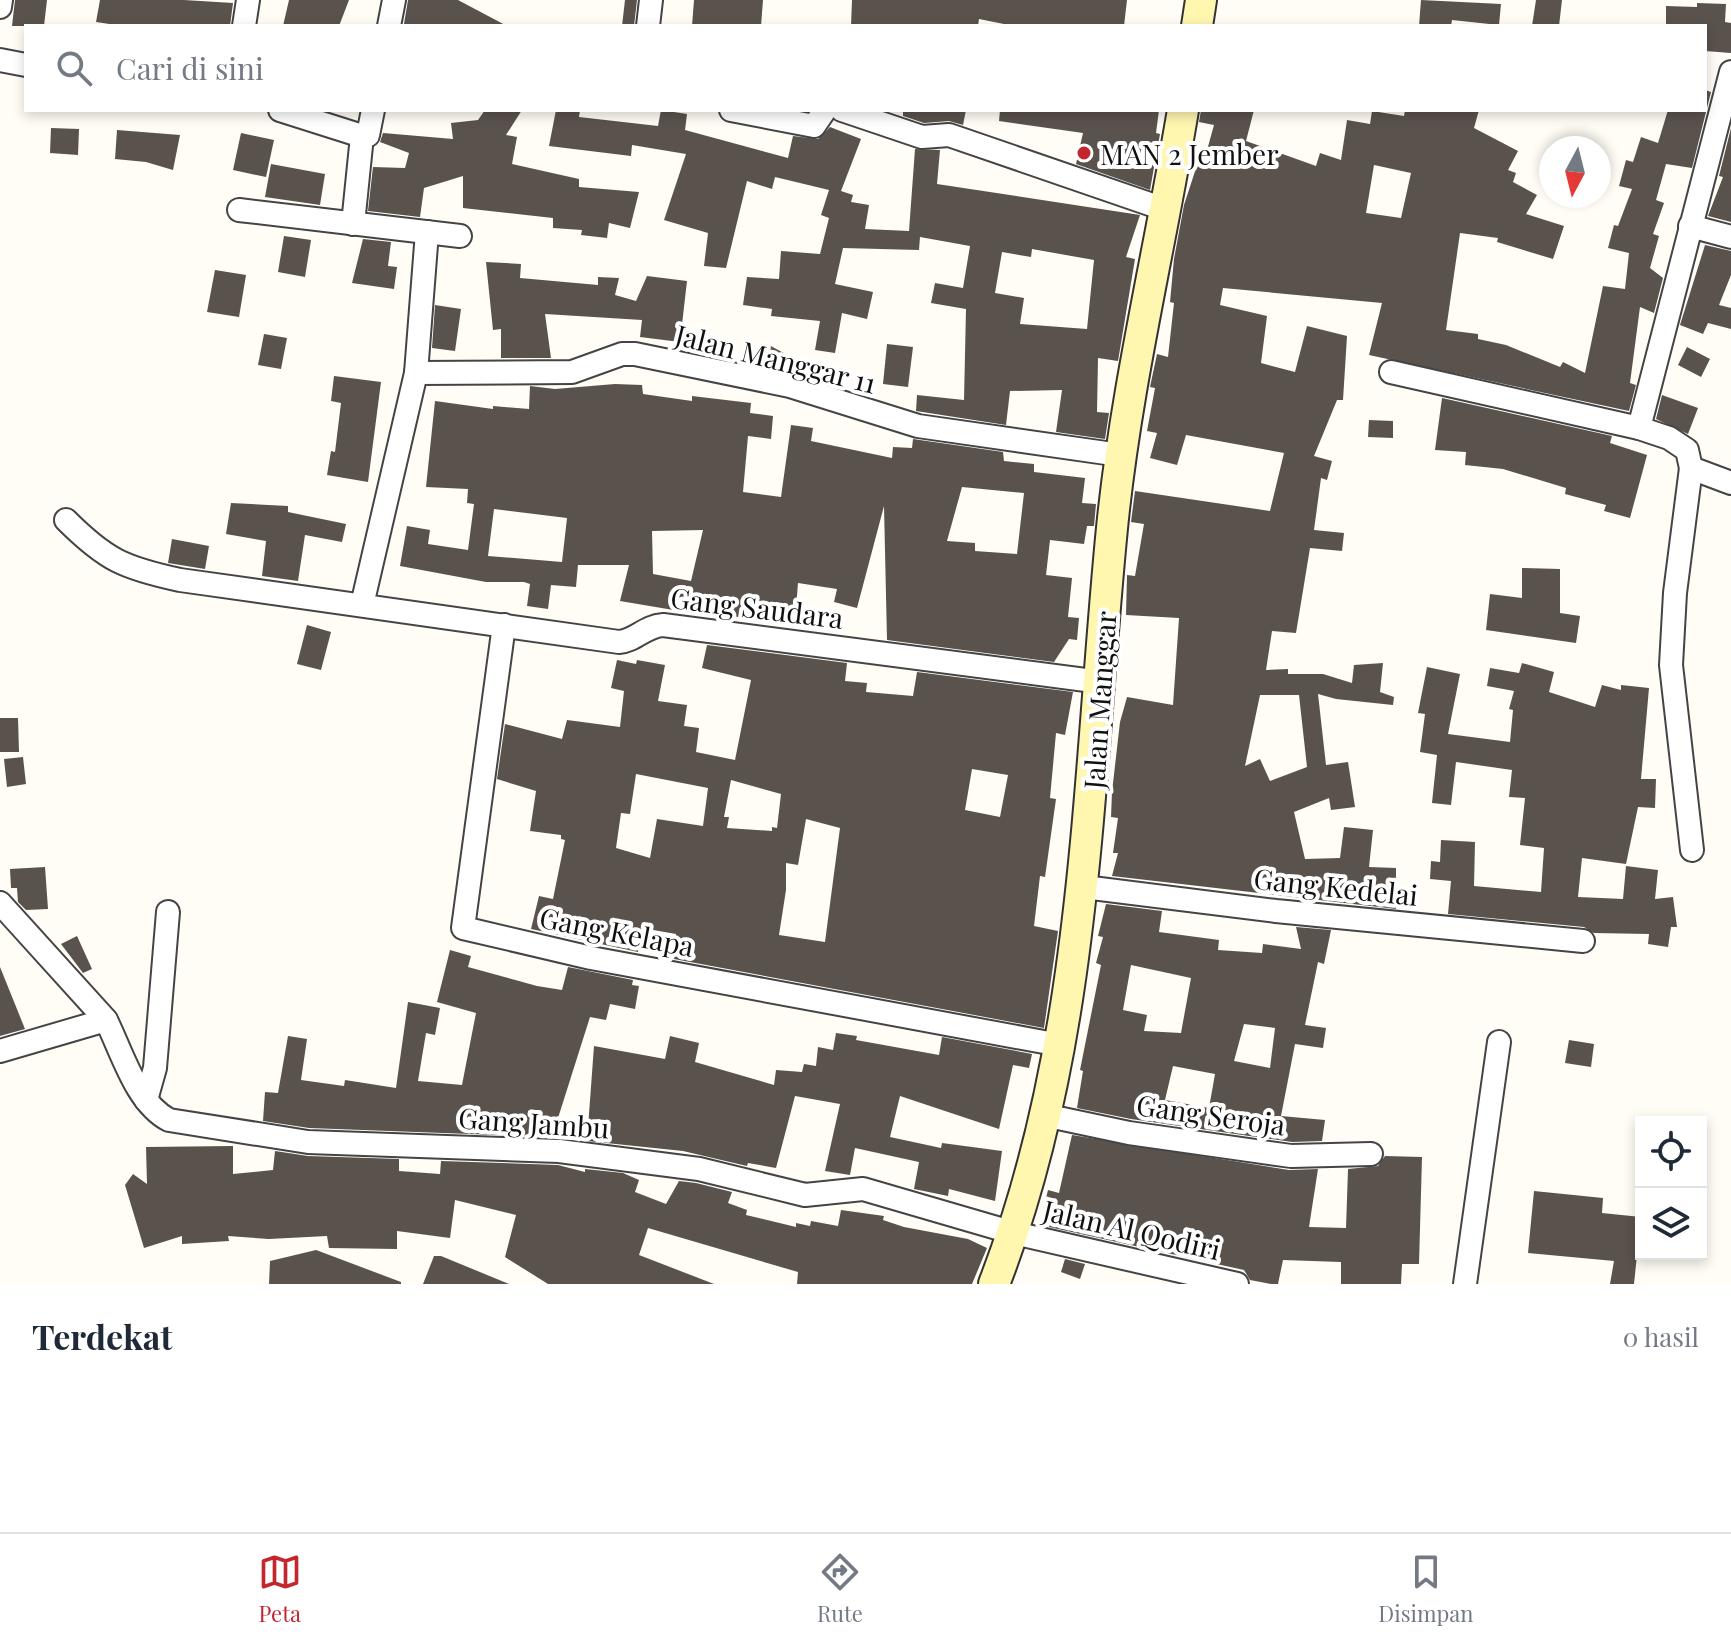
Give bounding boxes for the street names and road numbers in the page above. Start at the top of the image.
street label: Jalan Manggar 11 [671,315,880,401]
street label: Gang Saudara [669,578,845,636]
street label: Jalan Manggar [1074,609,1124,791]
street label: Gang Kedelai [1252,859,1420,913]
street label: Gang Kelapa [537,898,697,964]
street label: Gang Seroja [1134,1085,1288,1143]
street label: Gang Jambu [457,1098,611,1146]
street label: Jalan Al Qodiri [1039,1190,1224,1267]

